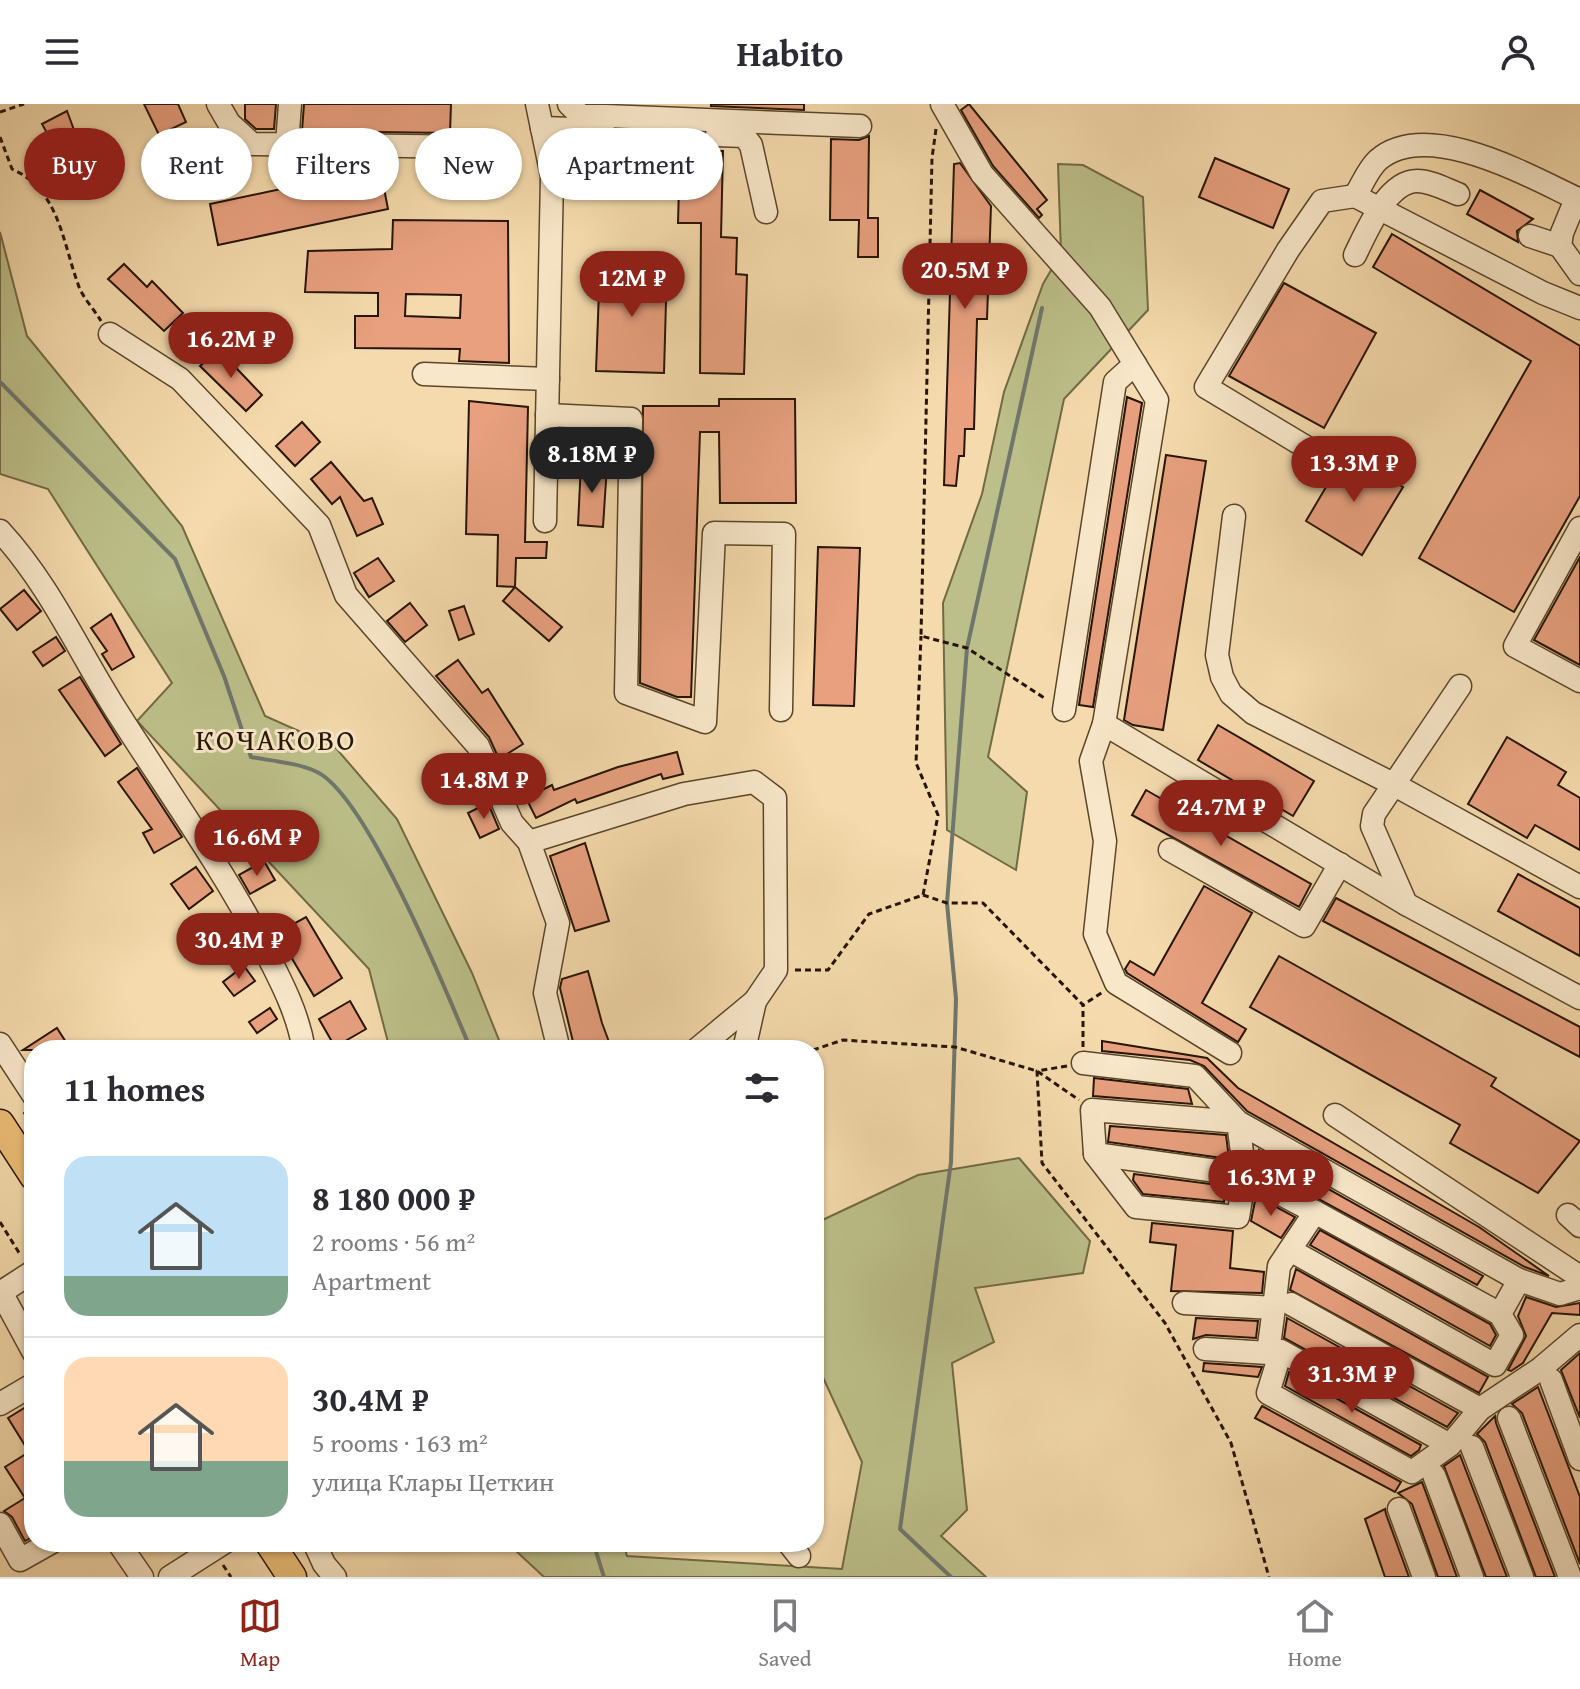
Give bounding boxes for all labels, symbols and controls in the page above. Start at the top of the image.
text: Habito [736,26,844,79]
icon: menu [40,30,84,74]
icon: person [1496,30,1540,74]
chip: Buy [24,128,125,200]
chip: Rent [141,128,252,200]
chip: Filters [268,128,399,200]
chip: New [415,128,522,200]
chip: Apartment [538,128,723,200]
pin: 20.5M ₽ [891,243,1039,311]
text: 20.5M ₽ [920,249,1010,288]
pin: 12M ₽ [576,251,688,319]
text: 12M ₽ [598,257,666,296]
pin: 16.2M ₽ [157,312,305,380]
text: 16.2M ₽ [186,318,276,357]
pin: 8.18M ₽ [518,427,666,495]
text: 8.18M ₽ [547,433,637,472]
pin: 13.3M ₽ [1280,436,1428,504]
text: 13.3M ₽ [1309,442,1399,481]
district label: КОЧАКОВО [195,717,357,761]
pin: 14.8M ₽ [410,753,558,821]
text: 14.8M ₽ [439,759,529,798]
pin: 24.7M ₽ [1147,780,1295,848]
text: 24.7M ₽ [1176,786,1266,825]
pin: 16.6M ₽ [183,810,331,878]
text: 16.6M ₽ [212,816,302,855]
pin: 30.4M ₽ [165,913,313,981]
text: 30.4M ₽ [194,919,284,958]
text: 11 homes [64,1064,205,1113]
icon: filters [740,1066,784,1110]
pin: 16.3M ₽ [1197,1150,1345,1218]
text: 16.3M ₽ [1226,1156,1316,1195]
text: 8 180 000 ₽ [312,1173,475,1222]
icon: home [128,1188,224,1284]
text: 2 rooms · 56 m² [312,1222,475,1261]
text: Apartment [312,1261,431,1300]
pin: 31.3M ₽ [1278,1347,1426,1415]
text: 31.3M ₽ [1307,1353,1397,1392]
text: 30.4M ₽ [312,1374,429,1423]
icon: home [128,1389,224,1485]
text: 5 rooms · 163 m² [312,1423,488,1462]
text: улица Клары Цеткин [312,1462,554,1501]
tab: Map [238,1594,282,1674]
tab: Saved [758,1594,812,1674]
tab: Home [1288,1594,1342,1674]

